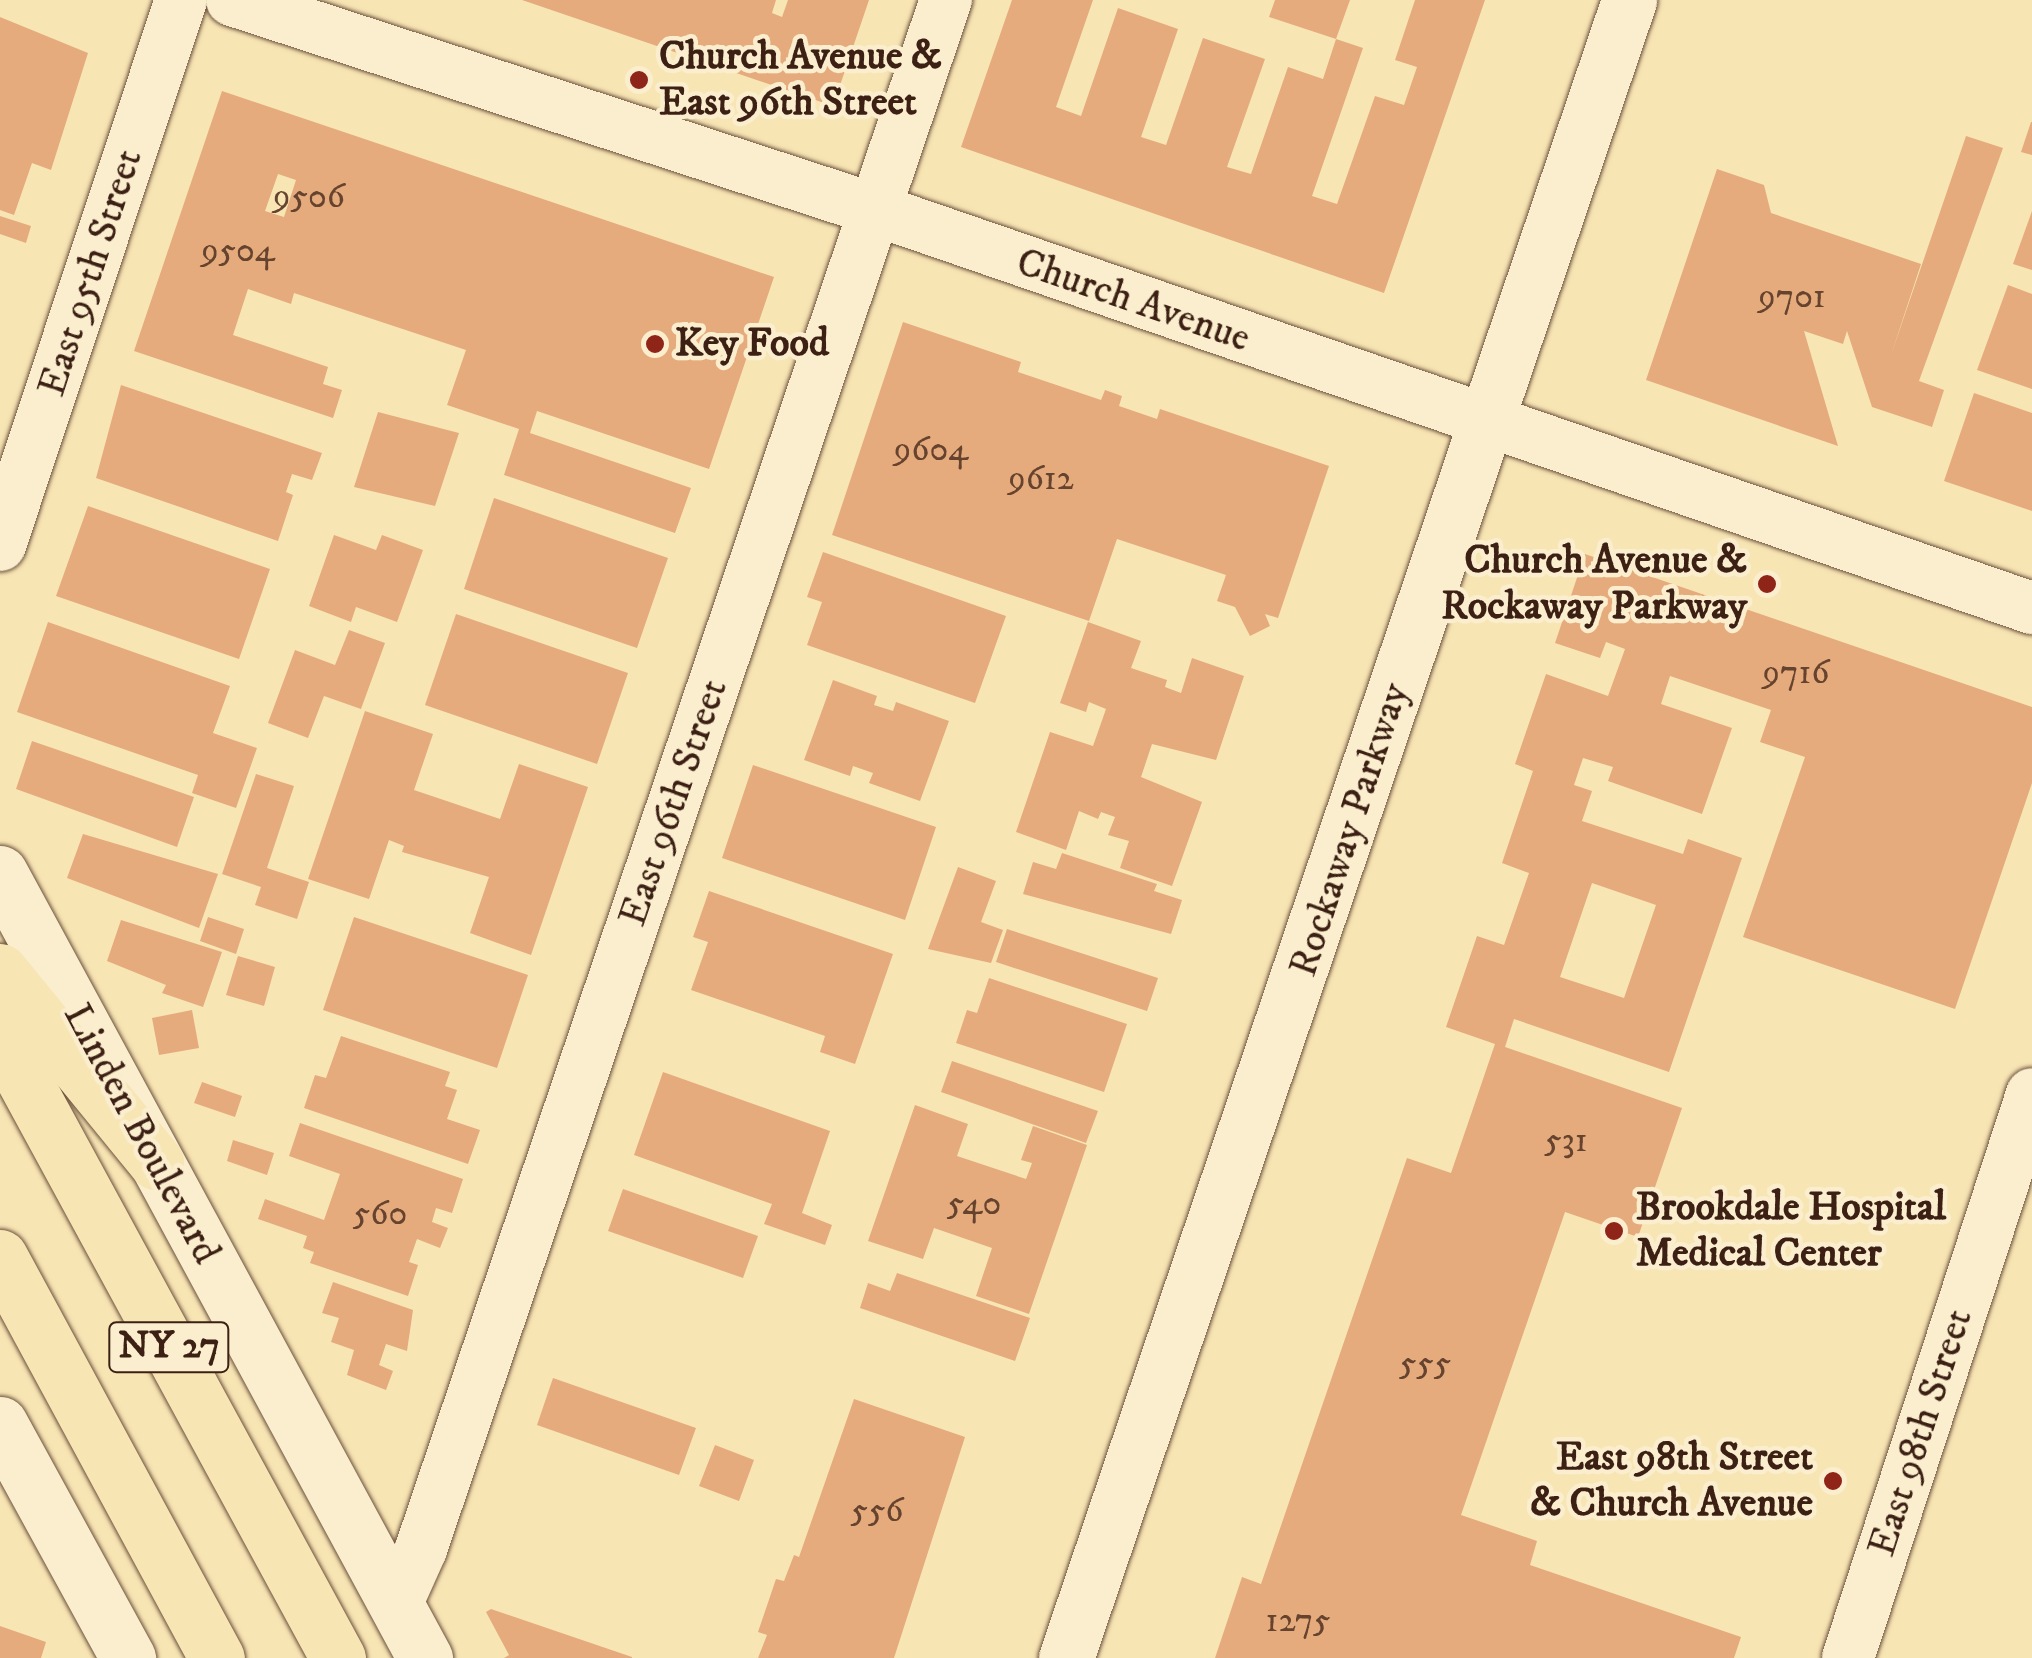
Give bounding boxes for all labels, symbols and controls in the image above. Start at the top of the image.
place label: Church Avenue & East 96th Street [659,33,942,127]
marker: Church Avenue & East 96th Street [628,69,650,91]
street label: East 95th Street [28,143,154,403]
house number: 9506 [273,176,345,218]
house number: 9504 [201,230,275,272]
street label: Church Avenue [1010,239,1256,363]
house number: 9701 [1758,276,1826,318]
place label: Key Food [675,320,829,368]
marker: Key Food [644,333,666,355]
house number: 9604 [894,429,968,471]
house number: 9612 [1008,458,1074,500]
place label: Church Avenue & Rockaway Parkway [1441,537,1747,631]
marker: Church Avenue & Rockaway Parkway [1756,573,1778,595]
house number: 9716 [1763,652,1829,694]
street label: East 96th Street [609,673,739,933]
street label: Rockaway Parkway [1280,677,1420,983]
street label: Linden Boulevard [52,996,230,1272]
house number: 531 [1544,1120,1588,1162]
house number: 540 [947,1183,1001,1225]
place label: Brookdale Hospital Medical Center [1636,1184,1946,1278]
house number: 560 [353,1193,407,1235]
marker: Brookdale Hospital Medical Center [1601,1218,1627,1244]
street label: East 98th Street [1858,1303,1984,1563]
road number: NY 27 [106,1314,232,1380]
house number: 555 [1399,1343,1451,1385]
place label: East 98th Street & Church Avenue [1530,1434,1813,1528]
marker: East 98th Street & Church Avenue [1822,1470,1844,1492]
house number: 556 [850,1490,904,1532]
house number: 1275 [1266,1600,1330,1642]

